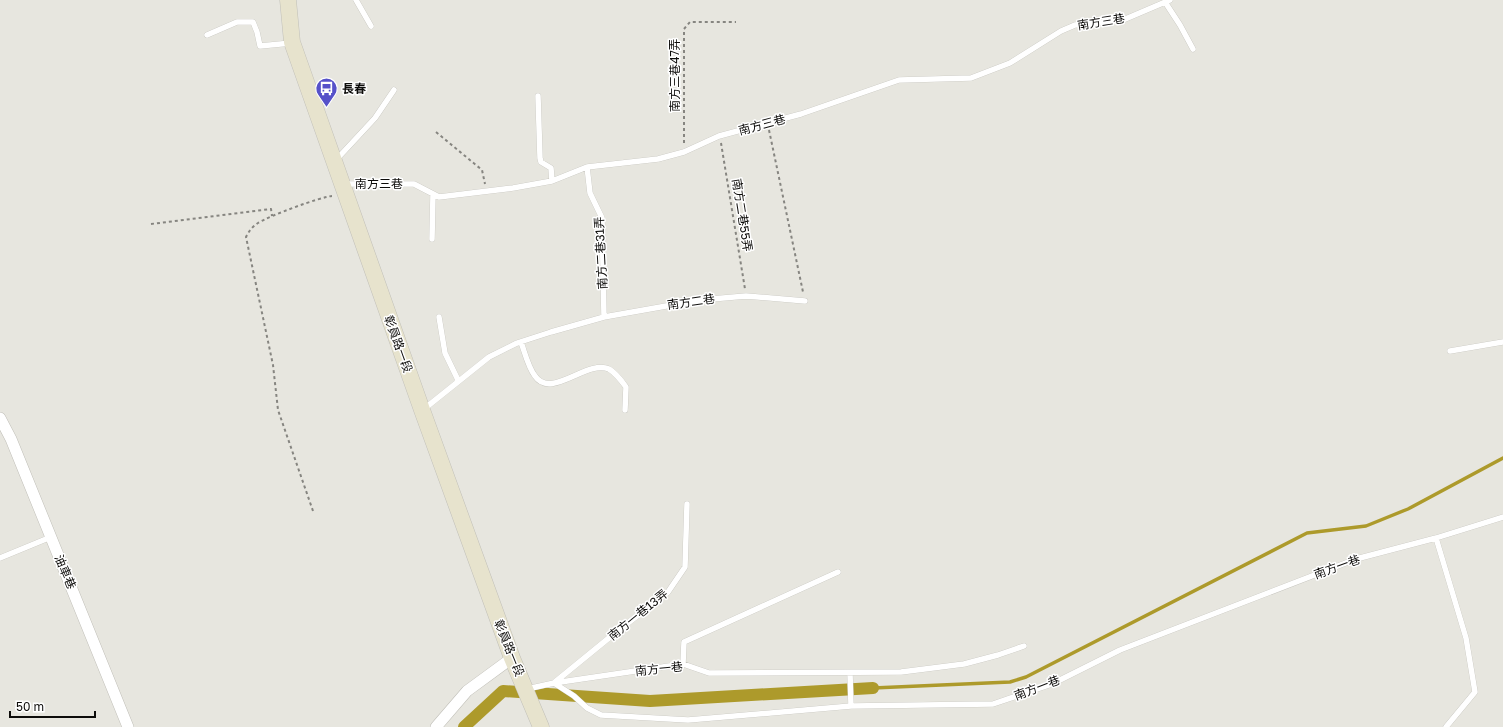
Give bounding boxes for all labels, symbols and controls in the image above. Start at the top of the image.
street label: 南方三巷 [1076,10,1126,33]
street label: 南方三巷47弄 [667,38,682,112]
bus stop icon: 長春 [313,76,339,109]
place label: 長春 [342,81,366,96]
street label: 南方三巷 [737,111,787,138]
street label: 南方三巷 [355,176,403,191]
street label: 南方二巷55弄 [729,177,756,253]
street label: 南方二巷31弄 [591,216,610,290]
street label: 南方二巷 [666,291,716,312]
street label: 彰員路一段 [381,313,416,375]
street label: 南方一巷 [1312,551,1362,582]
street label: 油車巷 [52,552,79,591]
street label: 南方一巷13弄 [605,586,671,643]
street label: 彰員路一段 [491,617,528,678]
street label: 南方一巷 [634,659,684,678]
street label: 南方一巷 [1012,672,1062,703]
scale bar [10,693,95,719]
text: 50 m [16,699,44,714]

